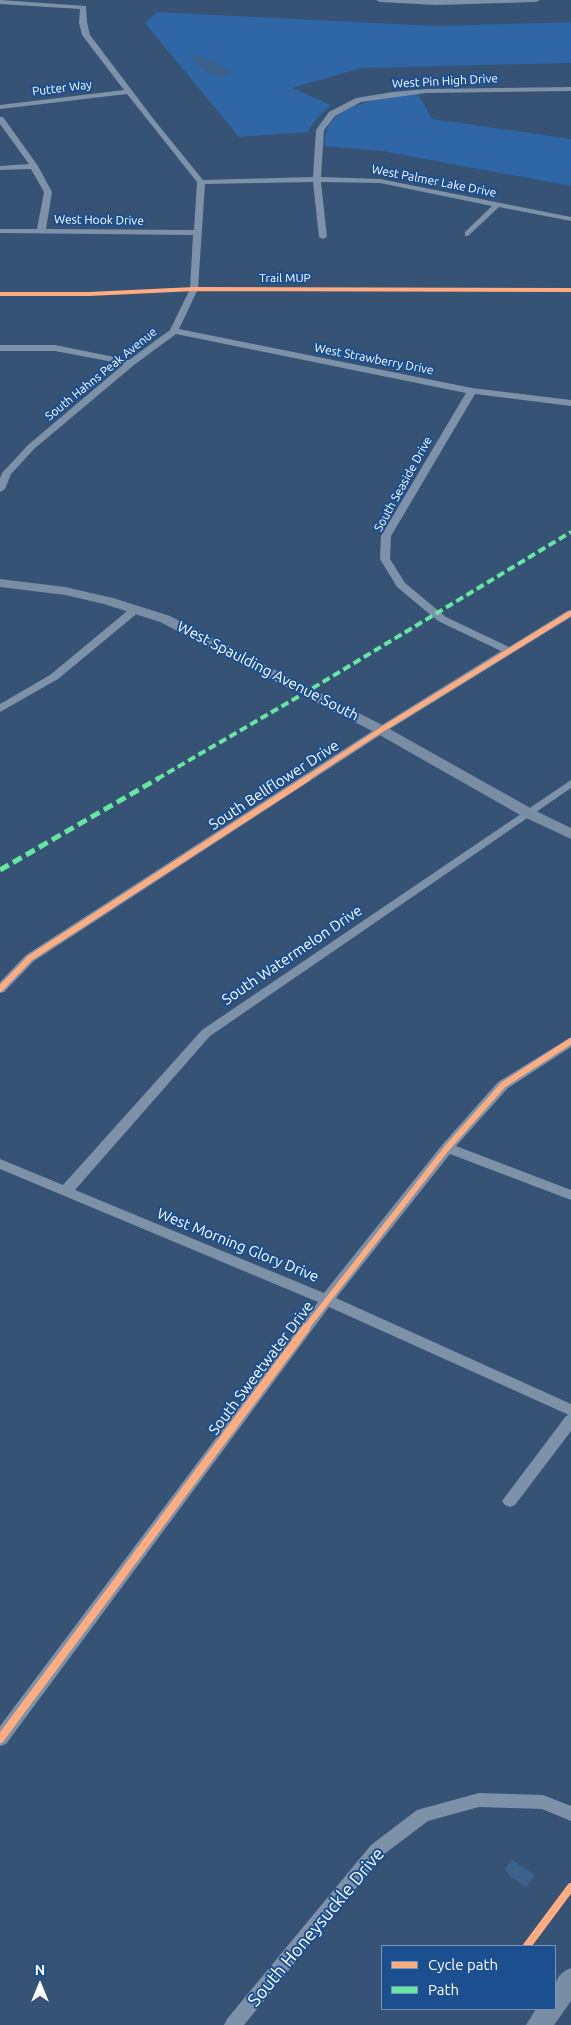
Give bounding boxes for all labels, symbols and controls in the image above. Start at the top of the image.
street label: West Pin High Drive [392,71,498,91]
street label: Putter Way [31,77,93,99]
street label: West Palmer Lake Drive [370,162,498,200]
street label: West Hook Drive [54,212,144,228]
street label: Trail MUP [259,271,311,285]
street label: South Hahns Peak Avenue [42,324,160,424]
street label: West Strawberry Drive [313,340,435,378]
street label: South Seaside Drive [371,434,435,534]
street label: West Spaulding Avenue South [174,617,362,725]
street label: South Bellflower Drive [206,736,342,834]
street label: South Watermelon Drive [218,901,366,1009]
street label: West Morning Glory Drive [154,1204,322,1286]
street label: South Sweetwater Drive [205,1297,317,1439]
street label: South Honeysuckle Drive [243,1843,389,2011]
legend [381,1945,556,2010]
text: Cycle path [428,1956,498,1973]
north arrow [15,1960,65,2010]
text: N [35,1962,45,1978]
text: Path [428,1981,459,1998]

